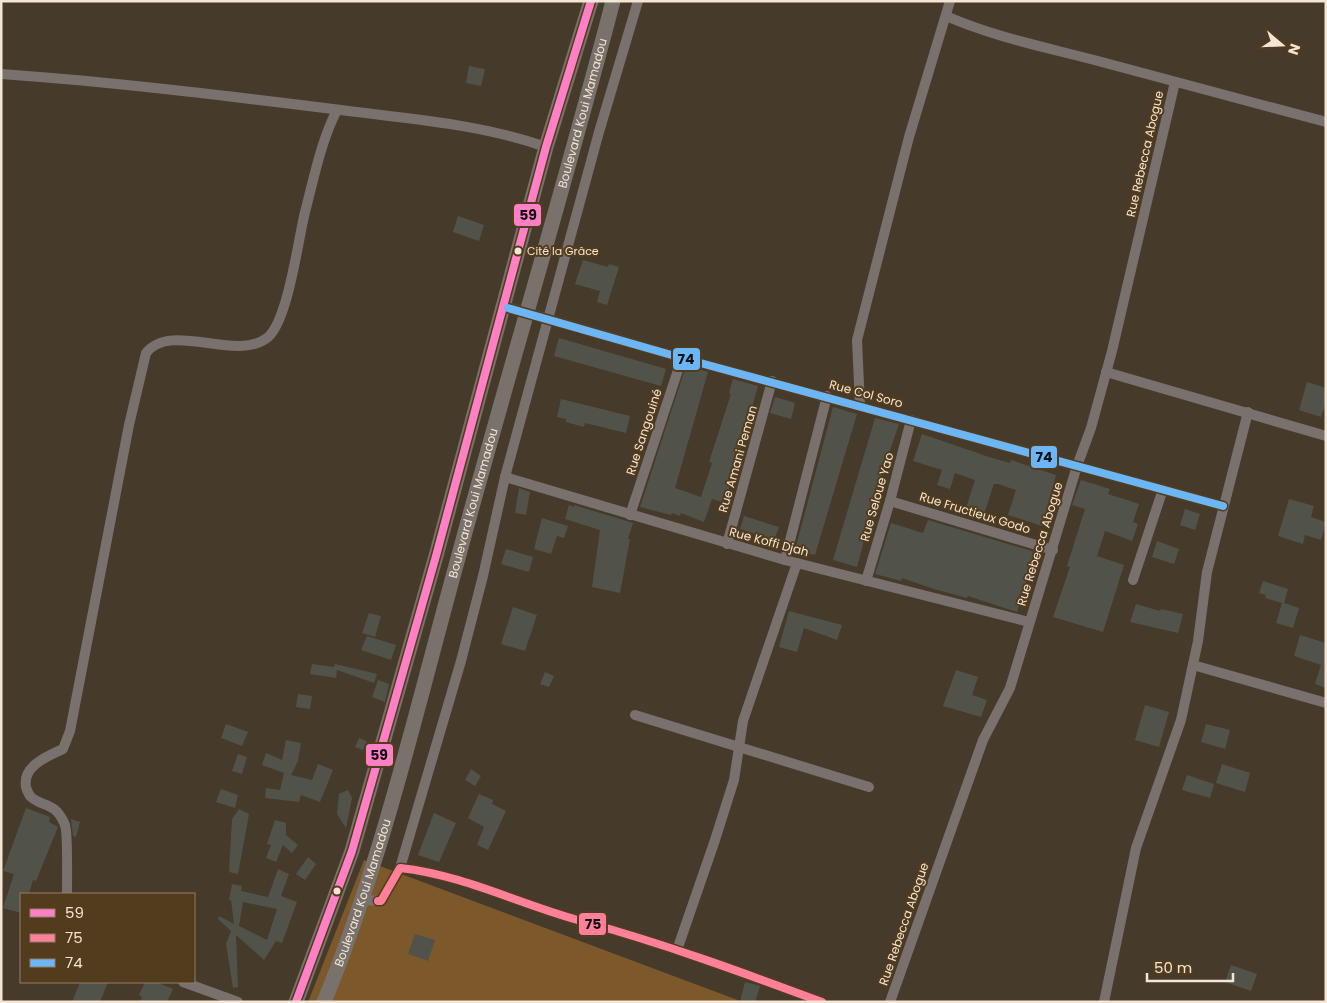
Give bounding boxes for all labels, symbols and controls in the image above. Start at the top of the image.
north arrow [1257,20,1307,70]
street label: Boulevard Koui Mamadou [553,36,611,190]
text: N [1283,41,1305,57]
street label: Rue Rebecca Abogue [1122,89,1167,219]
line badge: 59 [513,203,542,227]
text: 59 [519,205,537,225]
place label: Cité la Grâce [527,243,599,259]
marker: Cité la Grâce [513,246,523,256]
line badge: 74 [672,347,701,371]
text: 74 [678,349,694,369]
street label: Rue Col Soro [827,376,905,412]
street label: Rue Sangouiné [622,386,666,477]
street label: Rue Amani Peman [714,403,761,514]
street label: Boulevard Koui Mamadou [444,426,502,580]
line badge: 74 [1030,445,1058,469]
text: 74 [1036,447,1052,467]
street label: Rue Seloue Yao [856,450,897,543]
street label: Rue Rebecca Abogue [1013,480,1066,608]
street label: Rue Fructieux Godo [918,488,1033,538]
street label: Rue Koffi Djah [727,523,811,560]
line badge: 59 [365,743,394,767]
text: 59 [370,745,388,765]
street label: Boulevard Koui Mamadou [330,817,395,969]
street label: Rue Rebecca Abogue [875,860,933,988]
unlabelled marker [332,886,342,896]
legend [20,893,195,983]
text: 59 [65,902,84,923]
line badge: 75 [578,912,607,936]
text: 75 [585,914,601,934]
text: 75 [65,927,83,948]
scale bar [1147,950,1233,982]
text: 74 [65,952,83,973]
text: 50 m [1154,957,1192,978]

